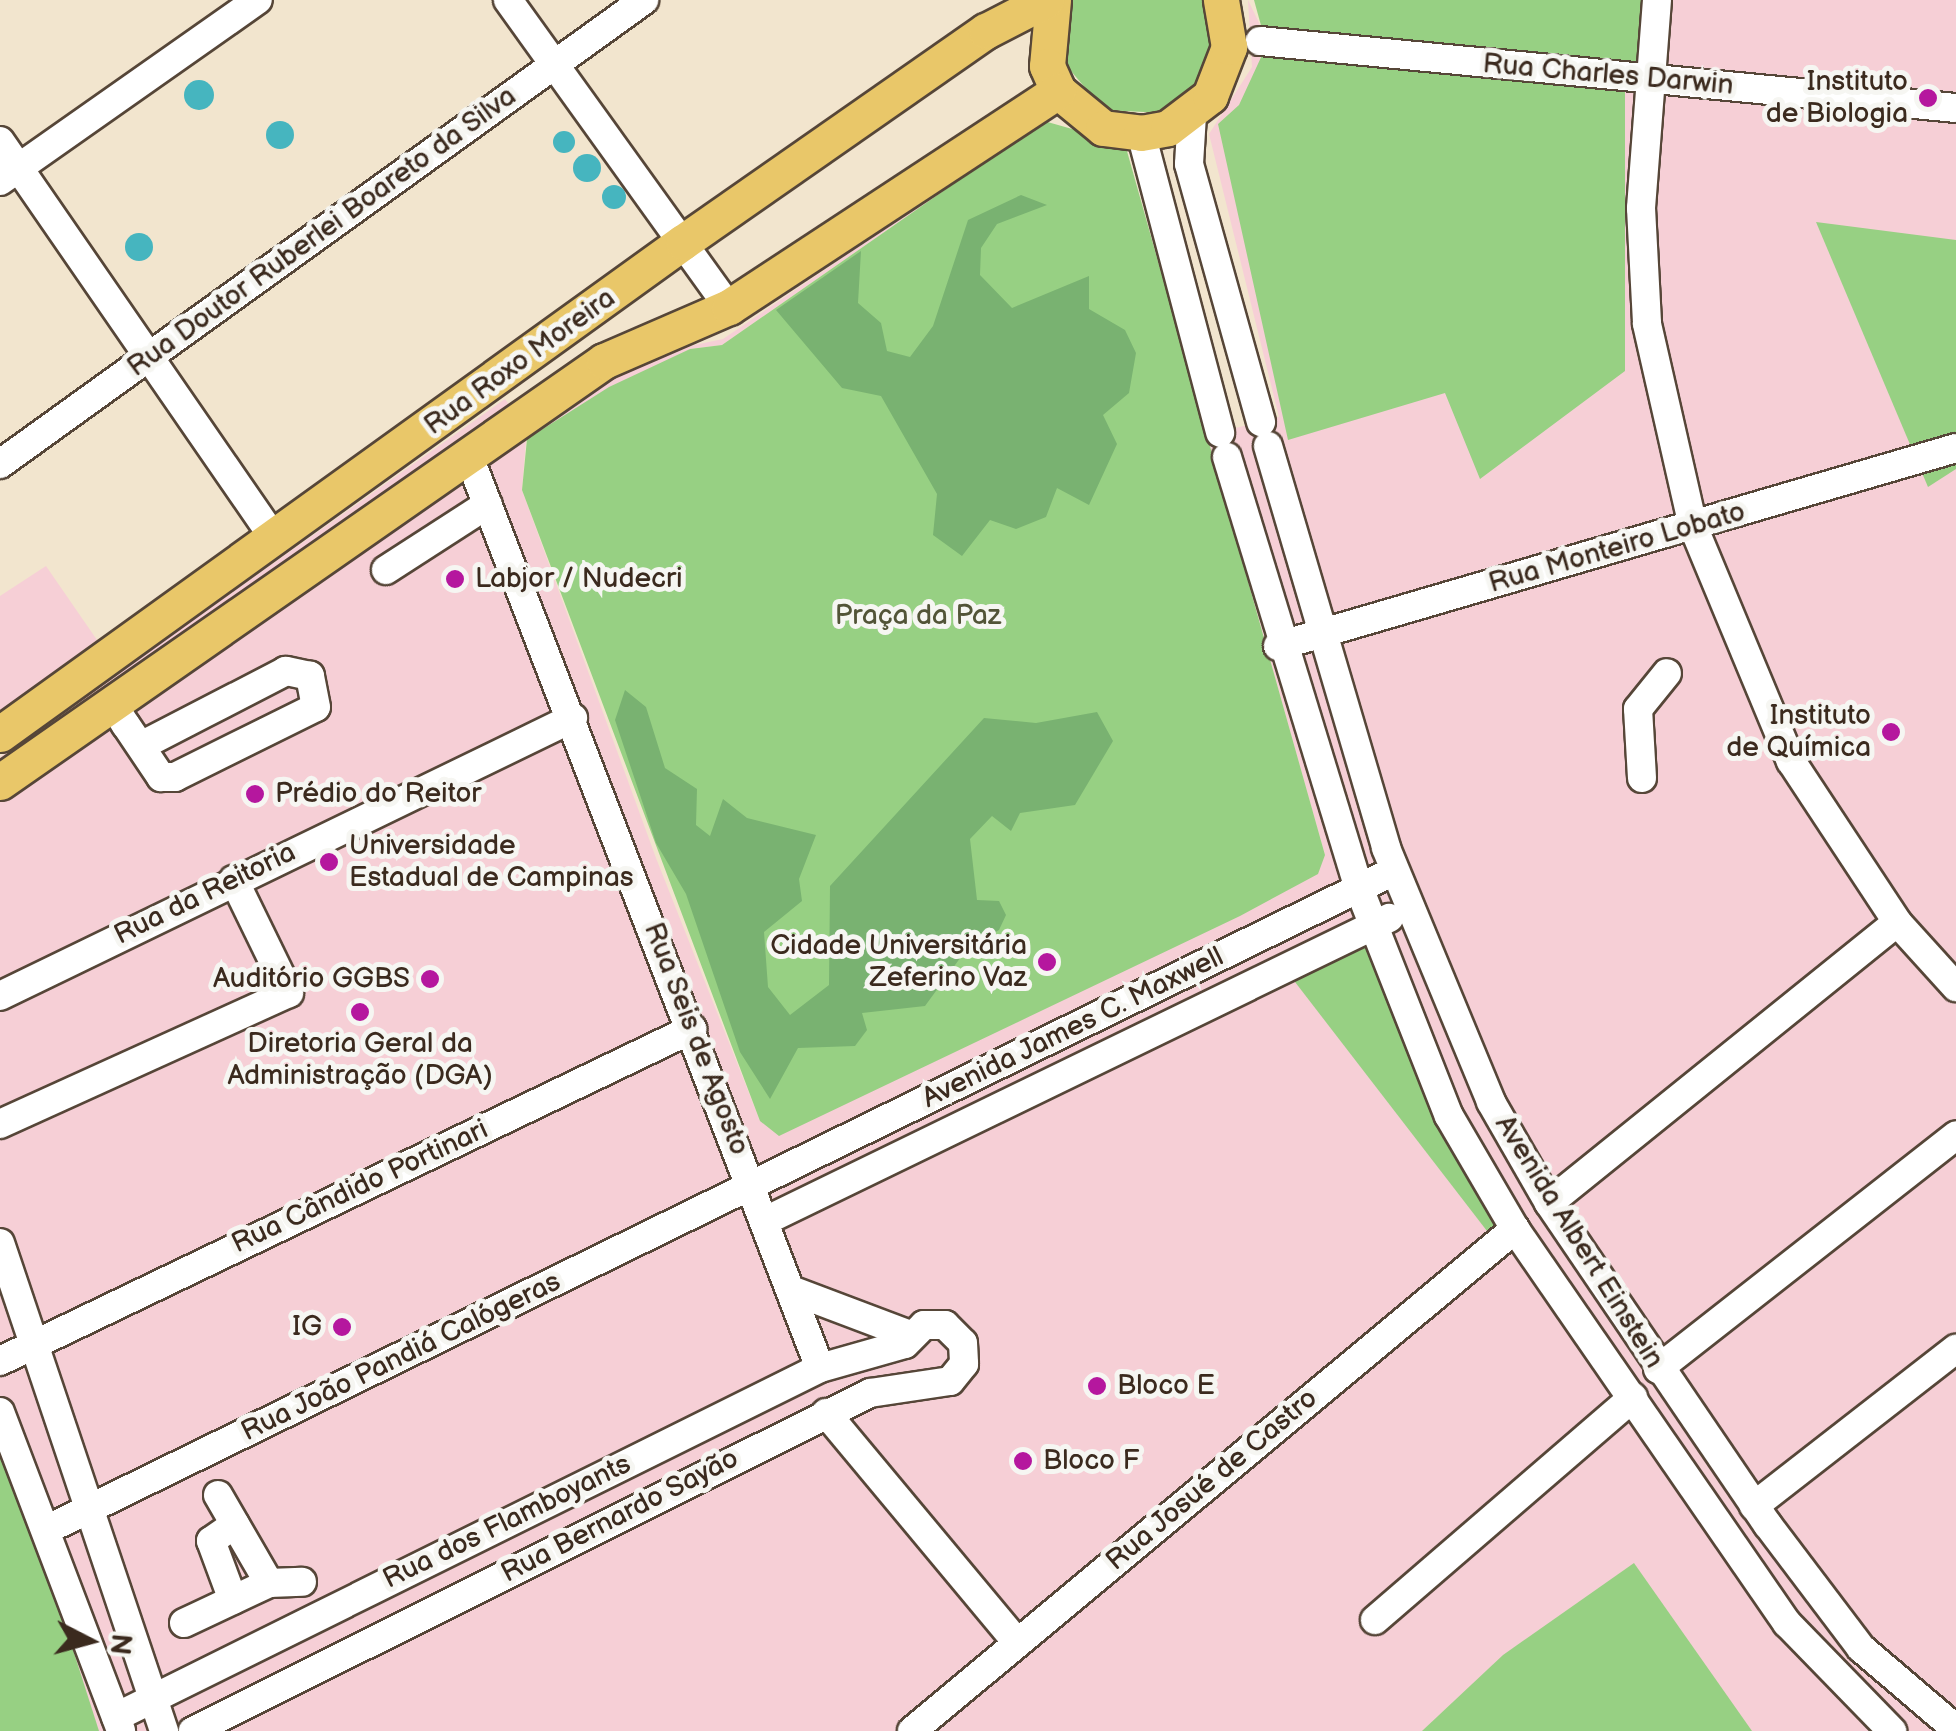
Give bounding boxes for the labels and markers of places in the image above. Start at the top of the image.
place label: Instituto de Biologia [1766,65,1908,131]
marker: Instituto de Biologia [1917,87,1939,109]
place label: Labjor / Nudecri [475,562,683,596]
marker: Labjor / Nudecri [444,568,466,590]
place label: Instituto de Química [1726,699,1871,765]
marker: Instituto de Química [1880,721,1902,743]
place label: Prédio do Reitor [275,777,481,811]
marker: Prédio do Reitor [244,783,266,805]
place label: Universidade Estadual de Campinas [349,829,634,895]
marker: Universidade Estadual de Campinas [318,851,340,873]
place label: Cidade Universitária Zeferino Vaz [770,929,1027,995]
marker: Cidade Universitária Zeferino Vaz [1036,951,1058,973]
place label: Auditório GGBS [213,962,410,996]
marker: Auditório GGBS [419,968,441,990]
marker: Diretoria Geral da Administração (DGA) [349,1001,371,1023]
place label: Diretoria Geral da Administração (DGA) [227,1027,493,1093]
place label: IG [292,1310,322,1344]
marker: IG [331,1316,353,1338]
place label: Bloco E [1117,1369,1215,1403]
marker: Bloco E [1086,1375,1108,1397]
place label: Bloco F [1043,1444,1139,1478]
marker: Bloco F [1012,1450,1034,1472]

